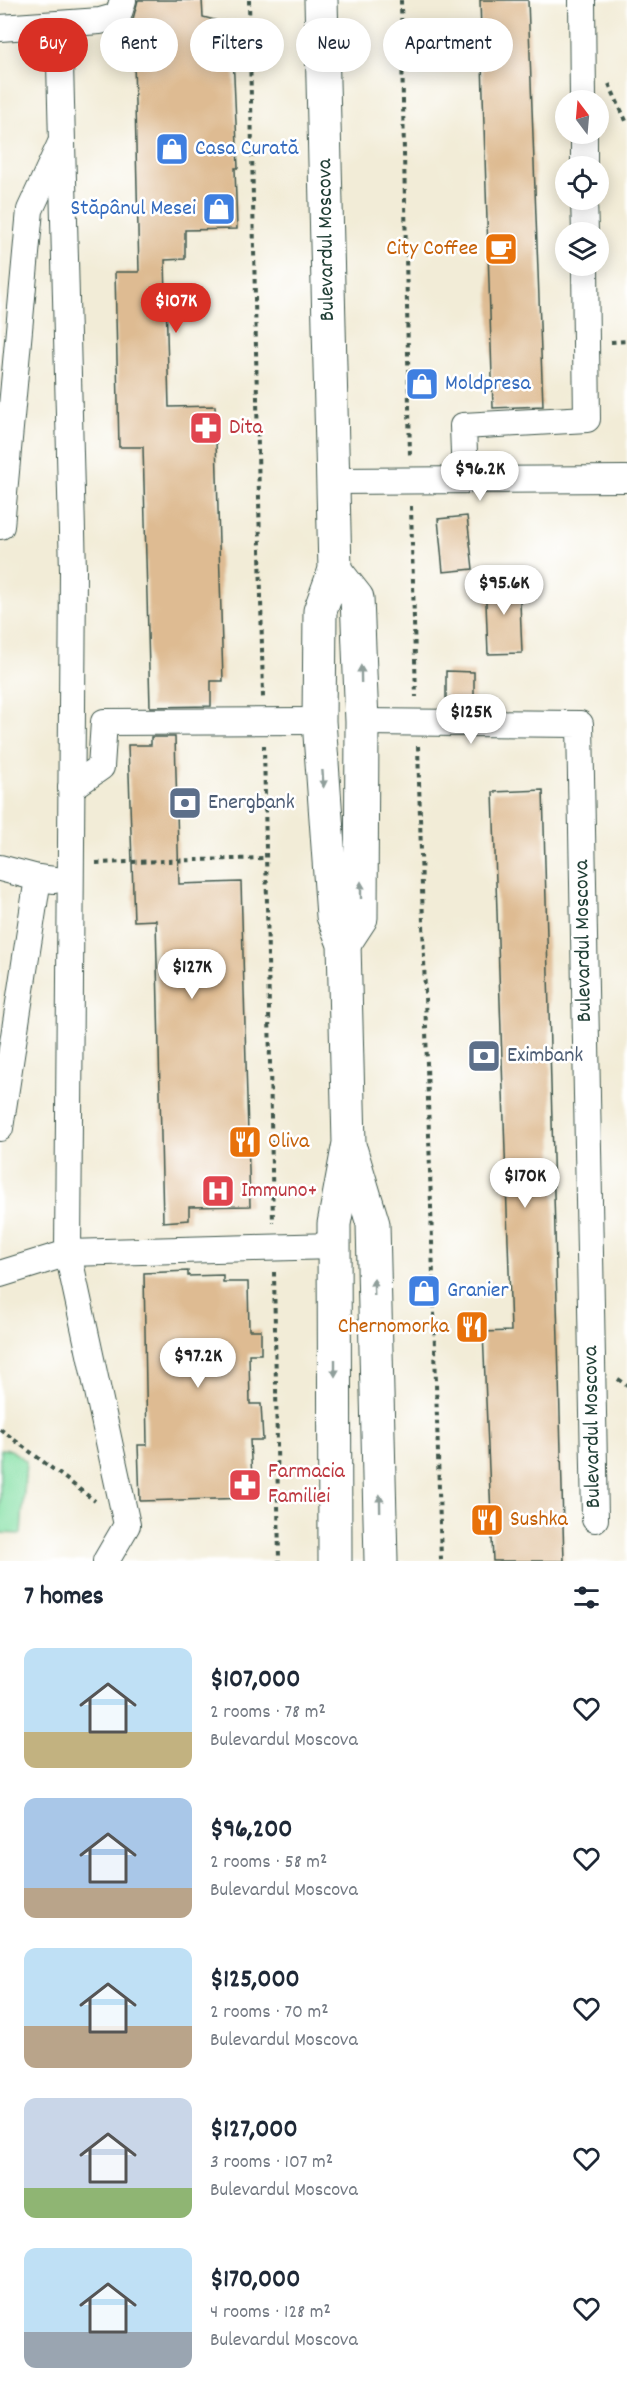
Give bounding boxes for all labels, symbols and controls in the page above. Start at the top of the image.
chip: Buy [18,18,88,72]
chip: Rent [100,18,178,72]
chip: Filters [190,18,284,72]
chip: New [296,18,371,72]
chip: Apartment [383,18,513,72]
north arrow [555,90,609,144]
map controls [555,90,609,276]
shop icon: Casa Curată [154,131,190,167]
place label: Casa Curată [195,134,299,165]
button: locate [555,156,609,210]
street label: Bulevardul Moscova [310,158,344,322]
shop icon: Stăpânul Mesei [201,191,237,227]
place label: Stăpânul Mesei [71,194,196,225]
button: layers [555,222,609,276]
cafe icon: City Coffee [483,231,519,267]
place label: City Coffee [386,234,478,265]
pin: $107K [134,283,218,334]
text: $107K [155,288,197,316]
shop icon: Moldpresa [404,366,440,402]
place label: Moldpresa [445,369,531,400]
pharmacy icon: Dita [188,410,224,446]
place label: Dita [229,413,263,444]
pin: $96.2K [431,451,529,502]
text: $96.2K [455,456,505,484]
pin: $95.6K [455,565,553,616]
text: $95.6K [479,570,529,598]
one-way arrow [357,665,366,684]
pin: $125K [429,694,513,745]
text: $125K [450,699,492,727]
one-way arrow [318,770,327,789]
bank icon: Energbank [167,785,203,821]
place label: Energbank [208,788,295,819]
street label: Bulevardul Moscova [567,859,601,1023]
one-way arrow [357,881,366,900]
pin: $127K [150,949,234,1000]
text: $127K [172,954,212,982]
bank icon: Eximbank [466,1038,502,1074]
place label: Eximbank [507,1041,583,1072]
restaurant icon: Oliva [227,1124,263,1160]
place label: Oliva [268,1127,310,1158]
pin: $170K [483,1158,567,1209]
text: $170K [504,1163,546,1191]
hospital icon: Immuno+ [200,1173,236,1209]
place label: Immuno+ [241,1176,317,1207]
shop icon: Granier [406,1273,442,1309]
place label: Granier [447,1276,509,1307]
one-way arrow [370,1277,379,1296]
restaurant icon: Chernomorka [454,1309,490,1345]
place label: Chernomorka [338,1312,450,1343]
pin: $97.2K [149,1338,247,1389]
text: $97.2K [174,1343,222,1371]
street label: Bulevardul Moscova [576,1345,610,1509]
one-way arrow [330,1358,340,1377]
place label: Farmacia Familiei [268,1457,346,1513]
pharmacy icon: Farmacia Familiei [227,1467,263,1503]
one-way arrow [375,1493,385,1512]
restaurant icon: Sushka [469,1502,505,1538]
place label: Sushka [510,1505,569,1536]
text: 7 homes [24,1579,104,1616]
icon: filters [570,1581,603,1614]
text: $107,000 [210,1662,300,1699]
icon: home [72,1672,144,1744]
icon: heart [570,1692,603,1725]
text: 2 rooms · 78 m² [210,1699,326,1727]
text: Bulevardul Moscova [210,1727,358,1755]
text: $96,200 [210,1812,292,1849]
icon: home [72,1822,144,1894]
icon: heart [570,1842,603,1875]
text: 2 rooms · 58 m² [210,1849,327,1877]
text: Bulevardul Moscova [210,1877,358,1905]
text: $125,000 [210,1962,300,1999]
icon: home [72,1972,144,2044]
icon: heart [570,1992,603,2025]
text: 2 rooms · 70 m² [210,1999,329,2027]
text: Bulevardul Moscova [210,2027,358,2055]
text: $127,000 [210,2112,298,2149]
icon: home [72,2122,144,2194]
icon: heart [570,2142,603,2175]
text: 3 rooms · 107 m² [210,2149,333,2177]
text: Bulevardul Moscova [210,2177,358,2205]
text: $170,000 [210,2262,300,2299]
icon: home [72,2272,144,2344]
icon: heart [570,2292,603,2325]
text: 4 rooms · 128 m² [210,2299,331,2327]
text: Bulevardul Moscova [210,2327,358,2355]

